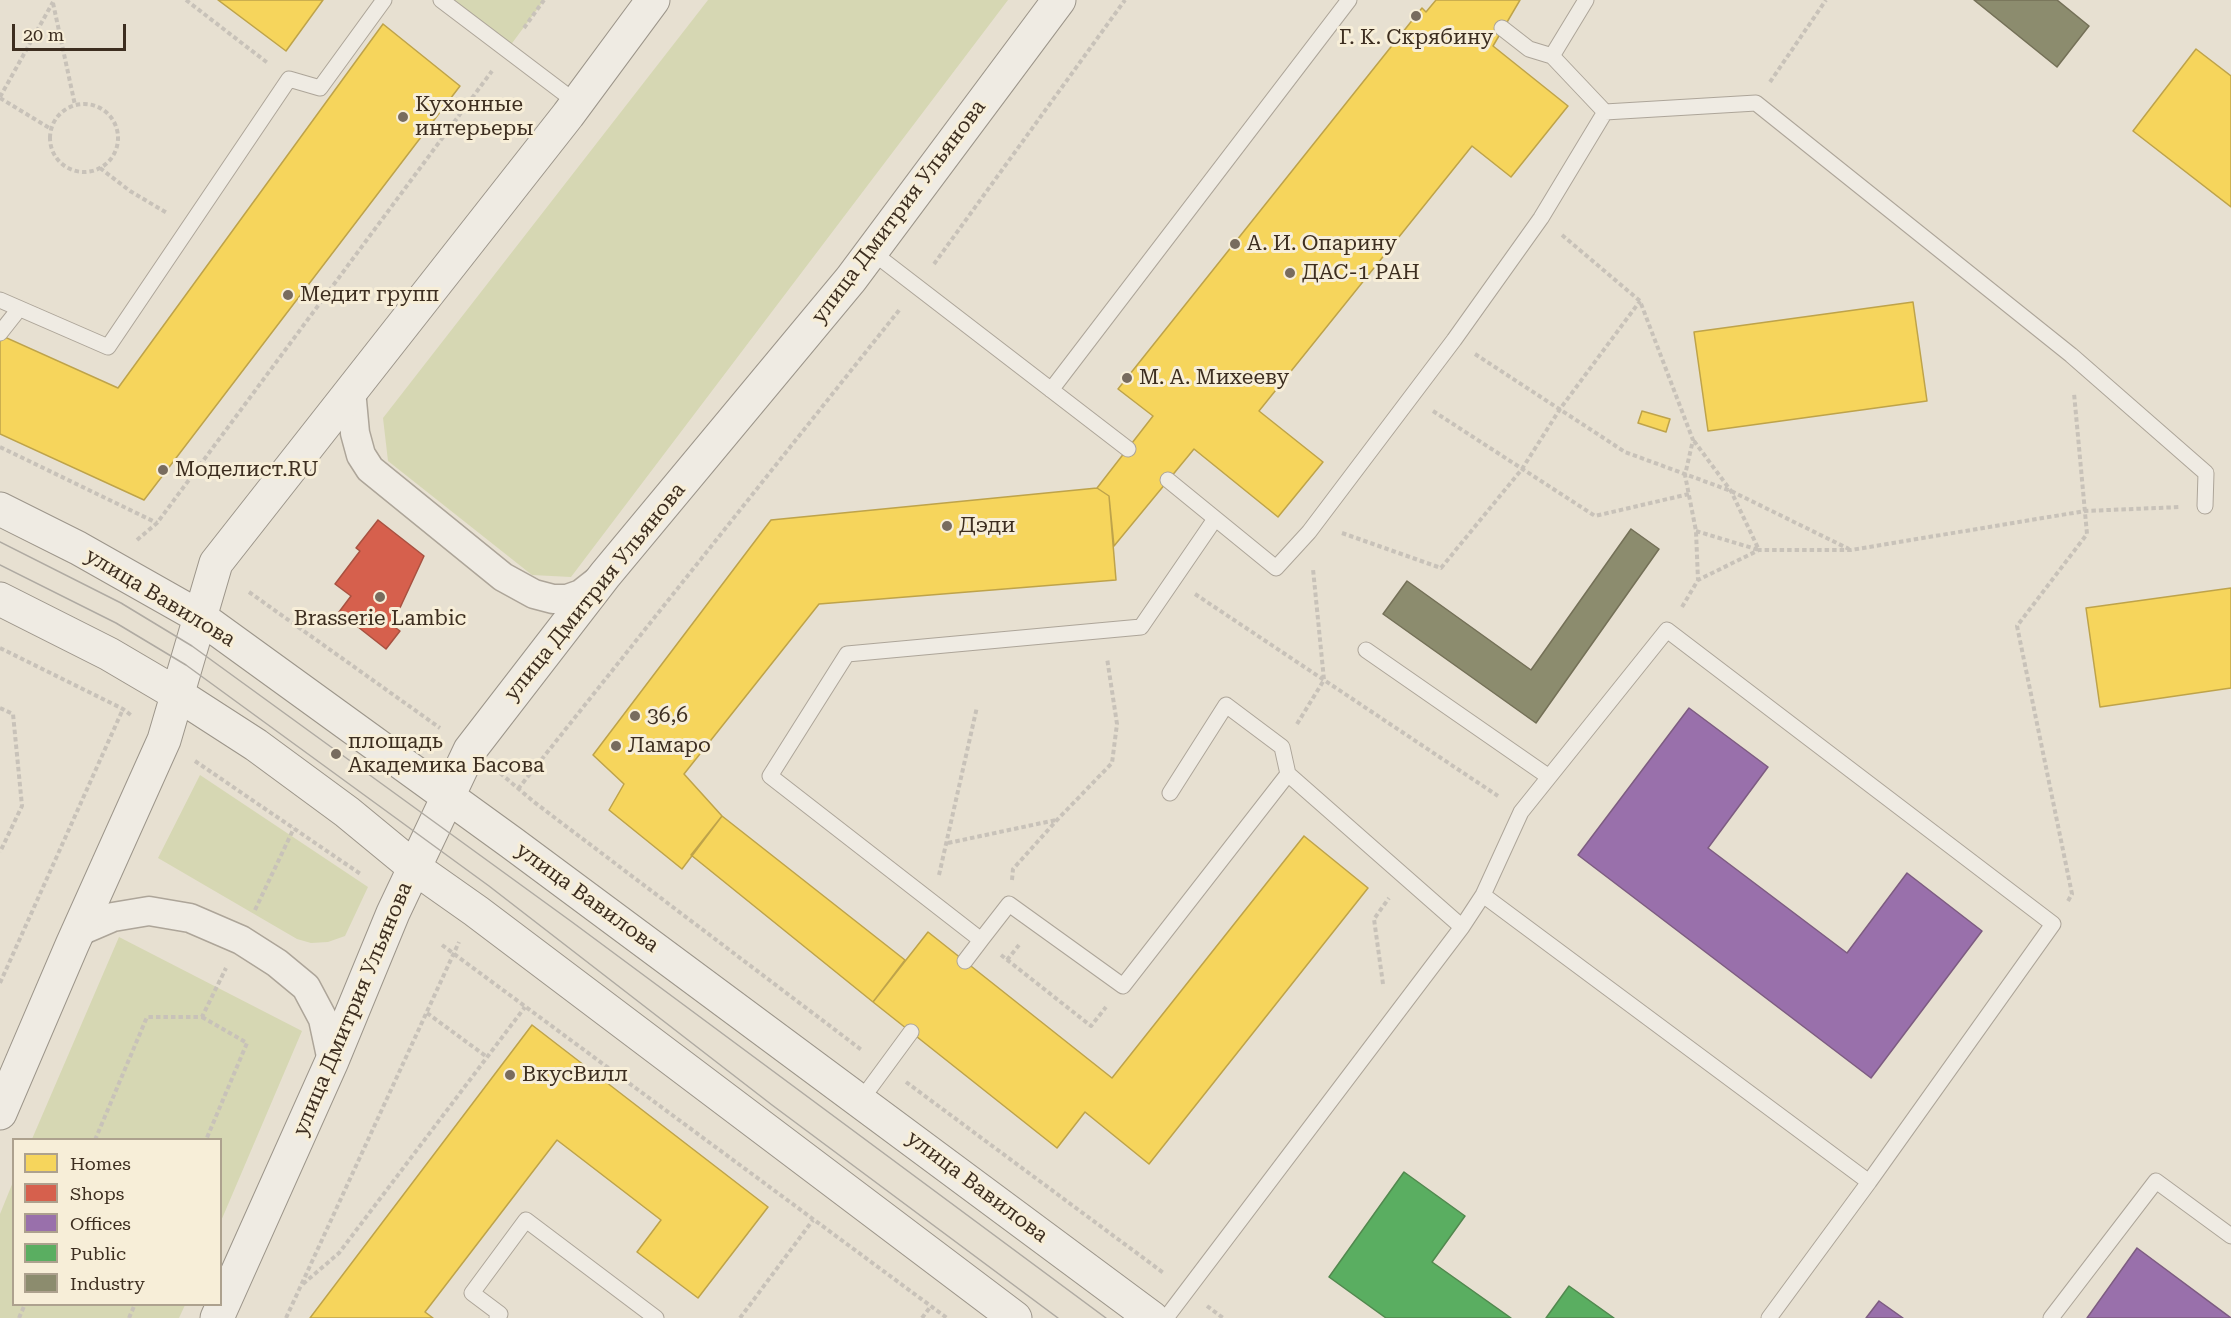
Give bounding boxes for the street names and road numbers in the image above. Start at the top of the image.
street label: улица Дмитрия Ульянова [807,95,991,329]
street label: улица Дмитрия Ульянова [499,478,691,706]
street label: улица Вавилова [80,543,240,653]
street label: улица Вавилова [511,838,663,958]
street label: улица Дмитрия Ульянова [288,878,418,1140]
street label: улица Вавилова [901,1126,1053,1248]

